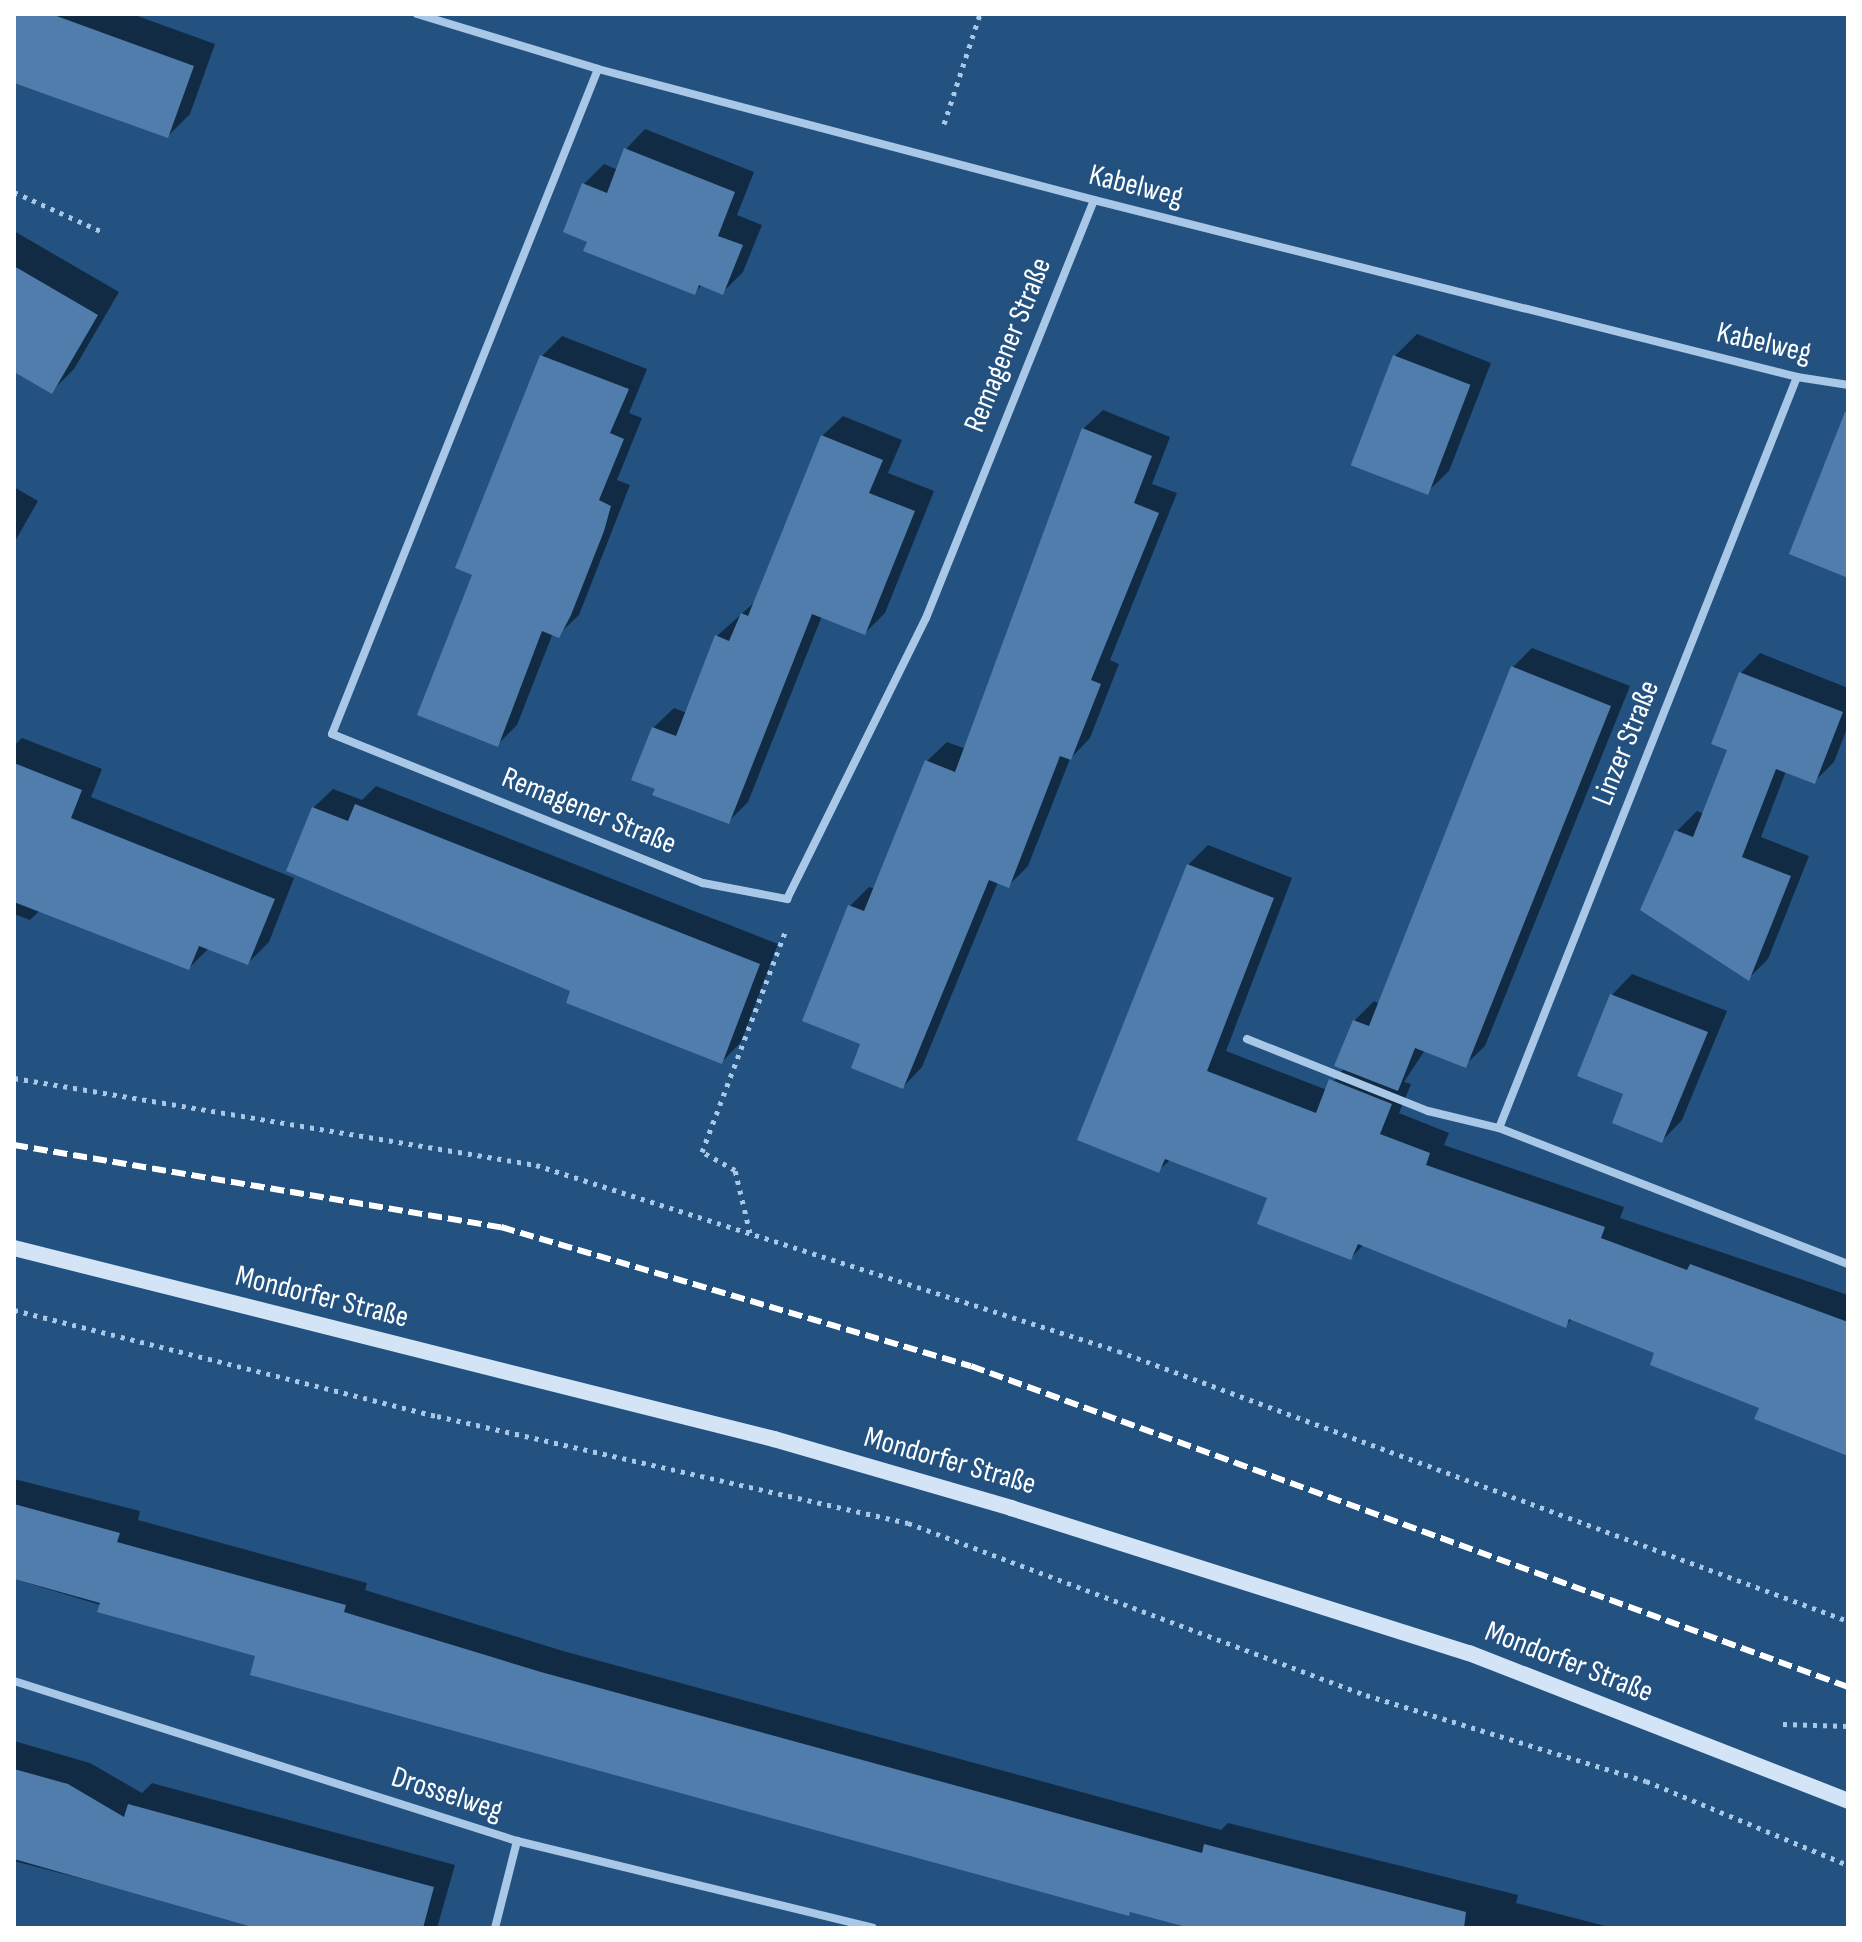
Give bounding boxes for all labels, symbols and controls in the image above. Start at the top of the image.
street label: Kabelweg [1085,157,1187,215]
street label: Remagener Straße [957,253,1059,437]
street label: Kabelweg [1713,315,1815,371]
street label: Linzer Straße [1585,675,1667,811]
street label: Remagener Straße [497,760,681,862]
street label: Mondorfer Straße [232,1258,412,1336]
street label: Mondorfer Straße [860,1419,1040,1503]
street label: Mondorfer Straße [1480,1614,1658,1710]
street label: Drosselweg [387,1759,507,1829]

